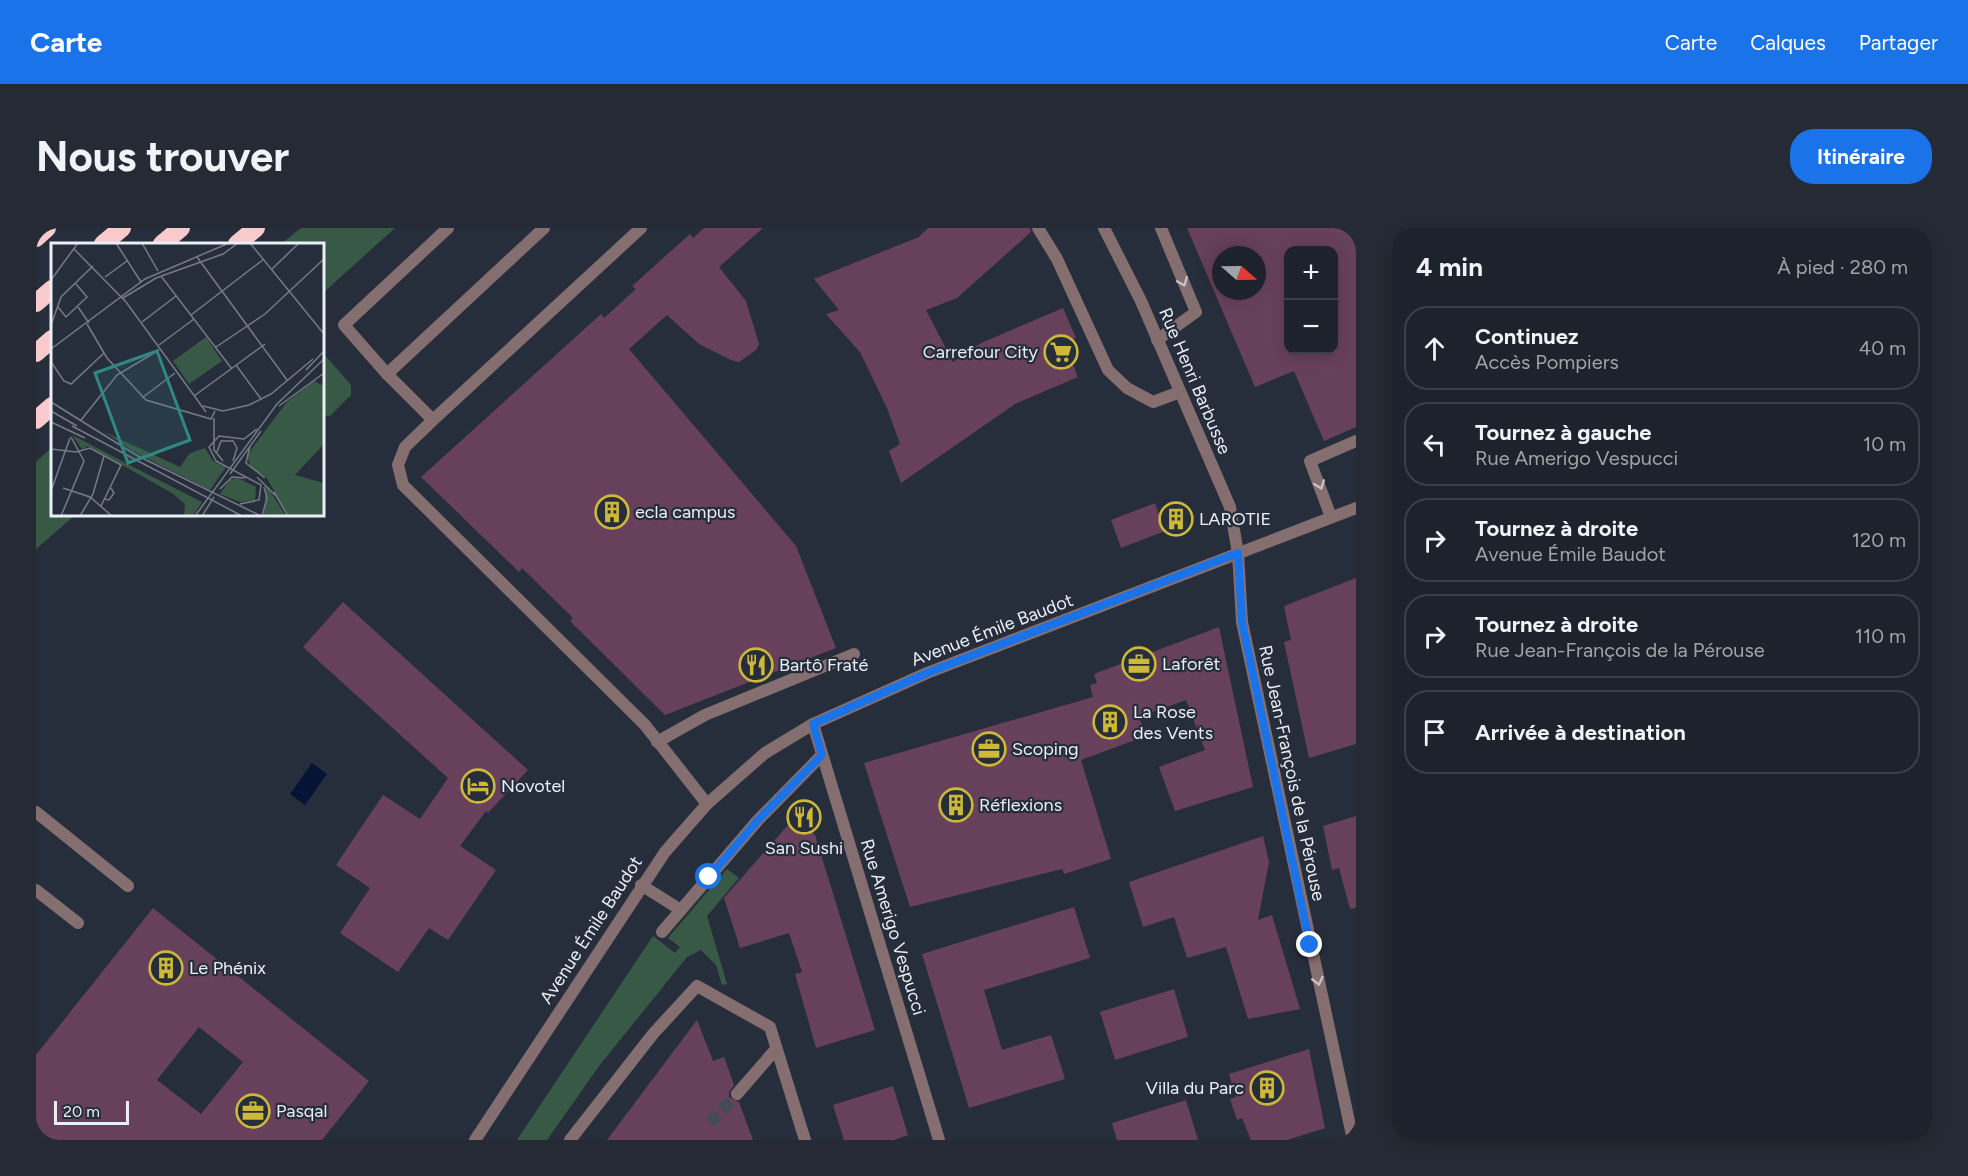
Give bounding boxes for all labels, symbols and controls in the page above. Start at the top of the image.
text: Carte [30,25,102,59]
text: Carte [1665,30,1717,55]
text: Calques [1750,30,1826,55]
text: Partager [1859,30,1938,55]
button: Itinéraire [1790,129,1932,184]
text: Nous trouver [36,131,289,182]
inset map [51,243,324,516]
north arrow [1212,246,1266,300]
map controls [1284,246,1338,354]
button: + [1284,246,1338,300]
text: 4 min [1416,251,1483,283]
text: À pied · 280 m [1777,255,1908,279]
one-way arrow [1176,276,1188,287]
button: − [1284,300,1338,354]
street label: Rue Henri Barbusse [1154,304,1236,458]
text: Continuez [1475,323,1579,350]
icon: ahead [1418,332,1451,365]
supermarket icon: Carrefour City [1043,334,1079,370]
text: 40 m [1859,336,1906,360]
place label: Carrefour City [923,341,1039,363]
text: Accès Pompiers [1475,350,1619,374]
text: Tournez à gauche [1475,419,1651,446]
icon: left [1418,428,1451,461]
text: 10 m [1863,432,1906,456]
text: Rue Amerigo Vespucci [1475,446,1678,470]
one-way arrow [1313,479,1325,490]
building icon: ecla campus [594,494,630,530]
place label: ecla campus [635,501,735,523]
building icon: LAROTIE [1158,501,1194,537]
place label: LAROTIE [1199,508,1271,530]
text: Tournez à droite [1475,515,1638,542]
icon: right [1418,524,1451,557]
text: 120 m [1852,528,1906,552]
text: Avenue Émile Baudot [1475,542,1666,566]
street label: Avenue Émile Baudot [908,589,1076,671]
text: Tournez à droite [1475,611,1638,638]
icon: right [1418,620,1451,653]
text: 110 m [1855,624,1906,648]
text: Rue Jean-François de la Pérouse [1475,638,1765,662]
street label: Rue Jean-François de la Pérouse [1254,643,1330,903]
office icon: Laforêt [1121,646,1157,682]
restaurant icon: Bartô Fraté [738,647,774,683]
place label: Laforêt [1162,653,1220,675]
place label: Bartô Fraté [779,654,869,676]
place label: La Rose des Vents [1133,701,1213,744]
building icon: La Rose des Vents [1092,704,1128,740]
icon: arrive [1418,716,1451,749]
text: Arrivée à destination [1475,719,1686,746]
office icon: Scoping [971,731,1007,767]
place label: Scoping [1012,738,1079,760]
hotel icon: Novotel [460,768,496,804]
place label: Novotel [501,775,565,797]
building icon: Réflexions [938,787,974,823]
place label: Réflexions [979,794,1062,816]
restaurant icon: San Sushi [786,799,822,835]
street label: Rue Amerigo Vespucci [856,836,930,1018]
place label: San Sushi [765,837,843,859]
street label: Avenue Émile Baudot [535,852,647,1008]
route start [695,863,721,889]
route end [1296,931,1322,957]
building icon: Le Phénix [148,950,184,986]
place label: Le Phénix [189,957,266,979]
one-way arrow [1311,976,1324,986]
building icon: Villa du Parc [1249,1070,1285,1106]
place label: Villa du Parc [1146,1077,1244,1099]
office icon: Pasqal [235,1093,271,1129]
scale bar [54,1098,129,1126]
place label: Pasqal [276,1100,327,1122]
text: 20 m [63,1102,100,1121]

